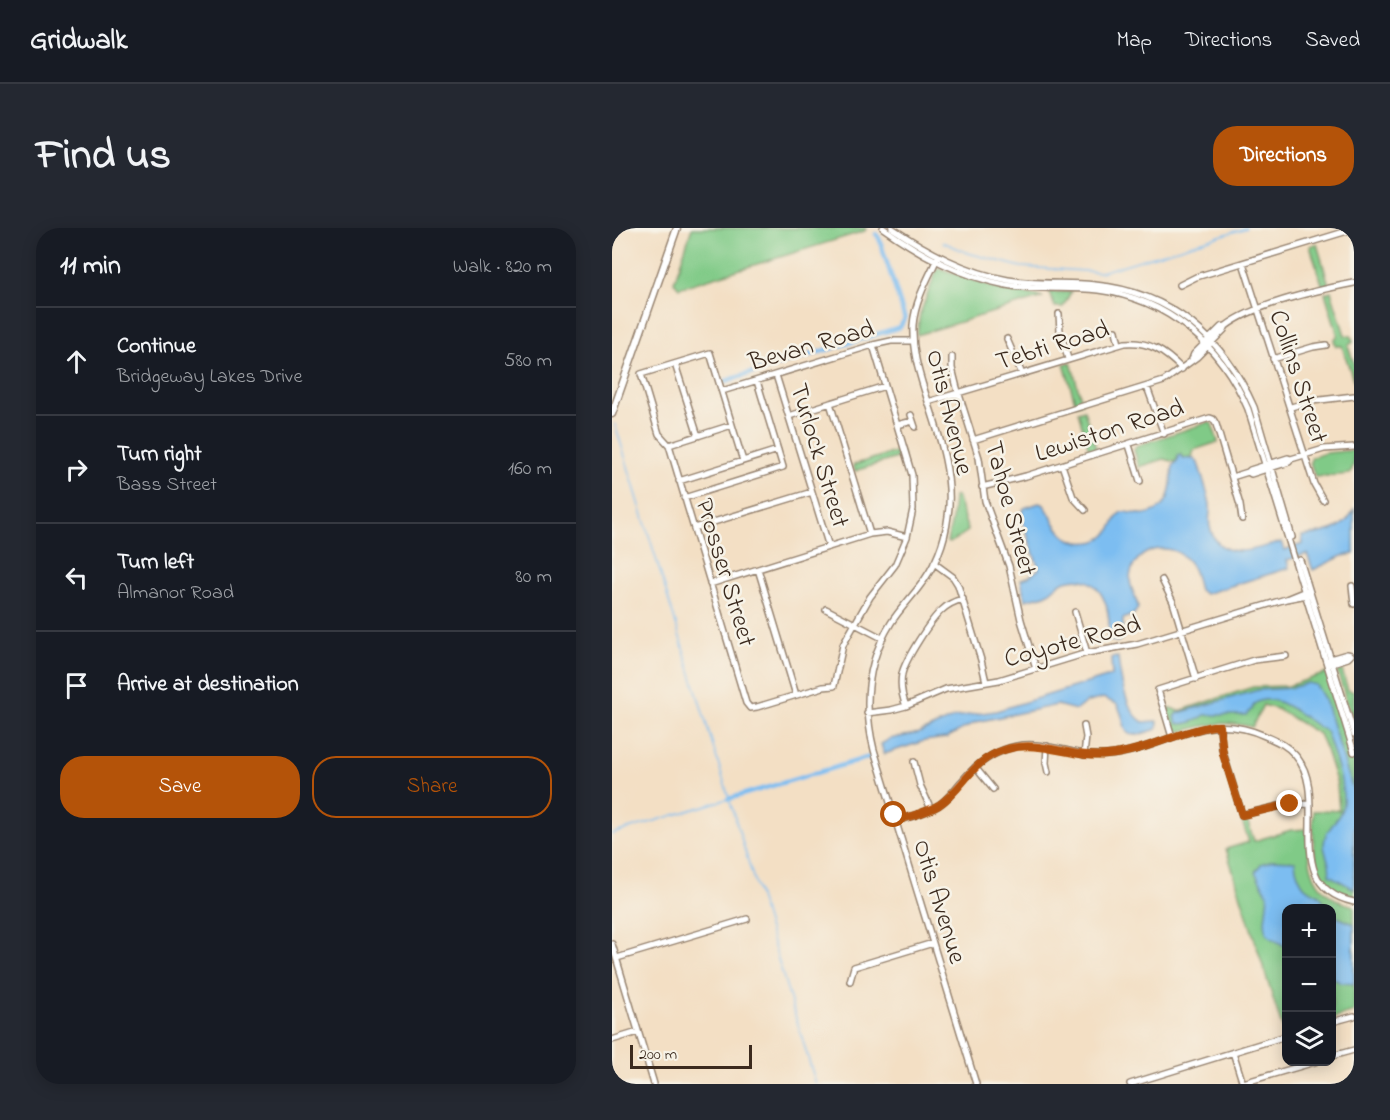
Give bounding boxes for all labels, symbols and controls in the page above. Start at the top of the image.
text: Gridwalk [30,21,127,62]
text: Map [1116,26,1152,56]
text: Directions [1185,26,1272,56]
text: Saved [1305,26,1360,56]
text: Find us [36,126,171,187]
button: Directions [1213,126,1354,186]
text: 11 min [60,248,121,286]
text: Walk · 820 m [453,253,552,282]
street label: Collins Street [1258,305,1337,449]
street label: Bevan Road [744,311,879,383]
street label: Tebti Road [991,312,1115,382]
text: Continue [117,331,196,363]
icon: ahead [60,345,93,378]
street label: Otis Avenue [914,346,982,480]
text: 580 m [504,347,552,376]
text: Bridgeway Lakes Drive [117,363,302,392]
street label: Turlock Street [778,379,858,533]
street label: Lewiston Road [1031,390,1190,474]
street label: Tahoe Street [973,437,1045,581]
text: Turn right [117,439,202,471]
icon: right [60,453,93,486]
text: 160 m [508,455,552,484]
text: Bass Street [117,471,217,500]
street label: Prosser Street [684,494,765,652]
text: Turn left [117,547,194,579]
icon: left [60,561,93,594]
text: 80 m [515,563,552,592]
text: Almanor Road [117,579,234,608]
street label: Coyote Road [1000,606,1146,679]
icon: arrive [60,669,93,702]
text: Arrive at destination [117,669,299,701]
button: Save [60,756,300,818]
button: Share [312,756,552,818]
route end [1276,790,1302,816]
route start [880,801,906,827]
street label: Otis Avenue [901,835,975,969]
map controls [1282,904,1336,1066]
button: + [1282,904,1336,958]
button: − [1282,958,1336,1012]
button: layers [1282,1012,1336,1066]
scale bar [630,1042,752,1070]
text: 200 m [639,1043,677,1067]

